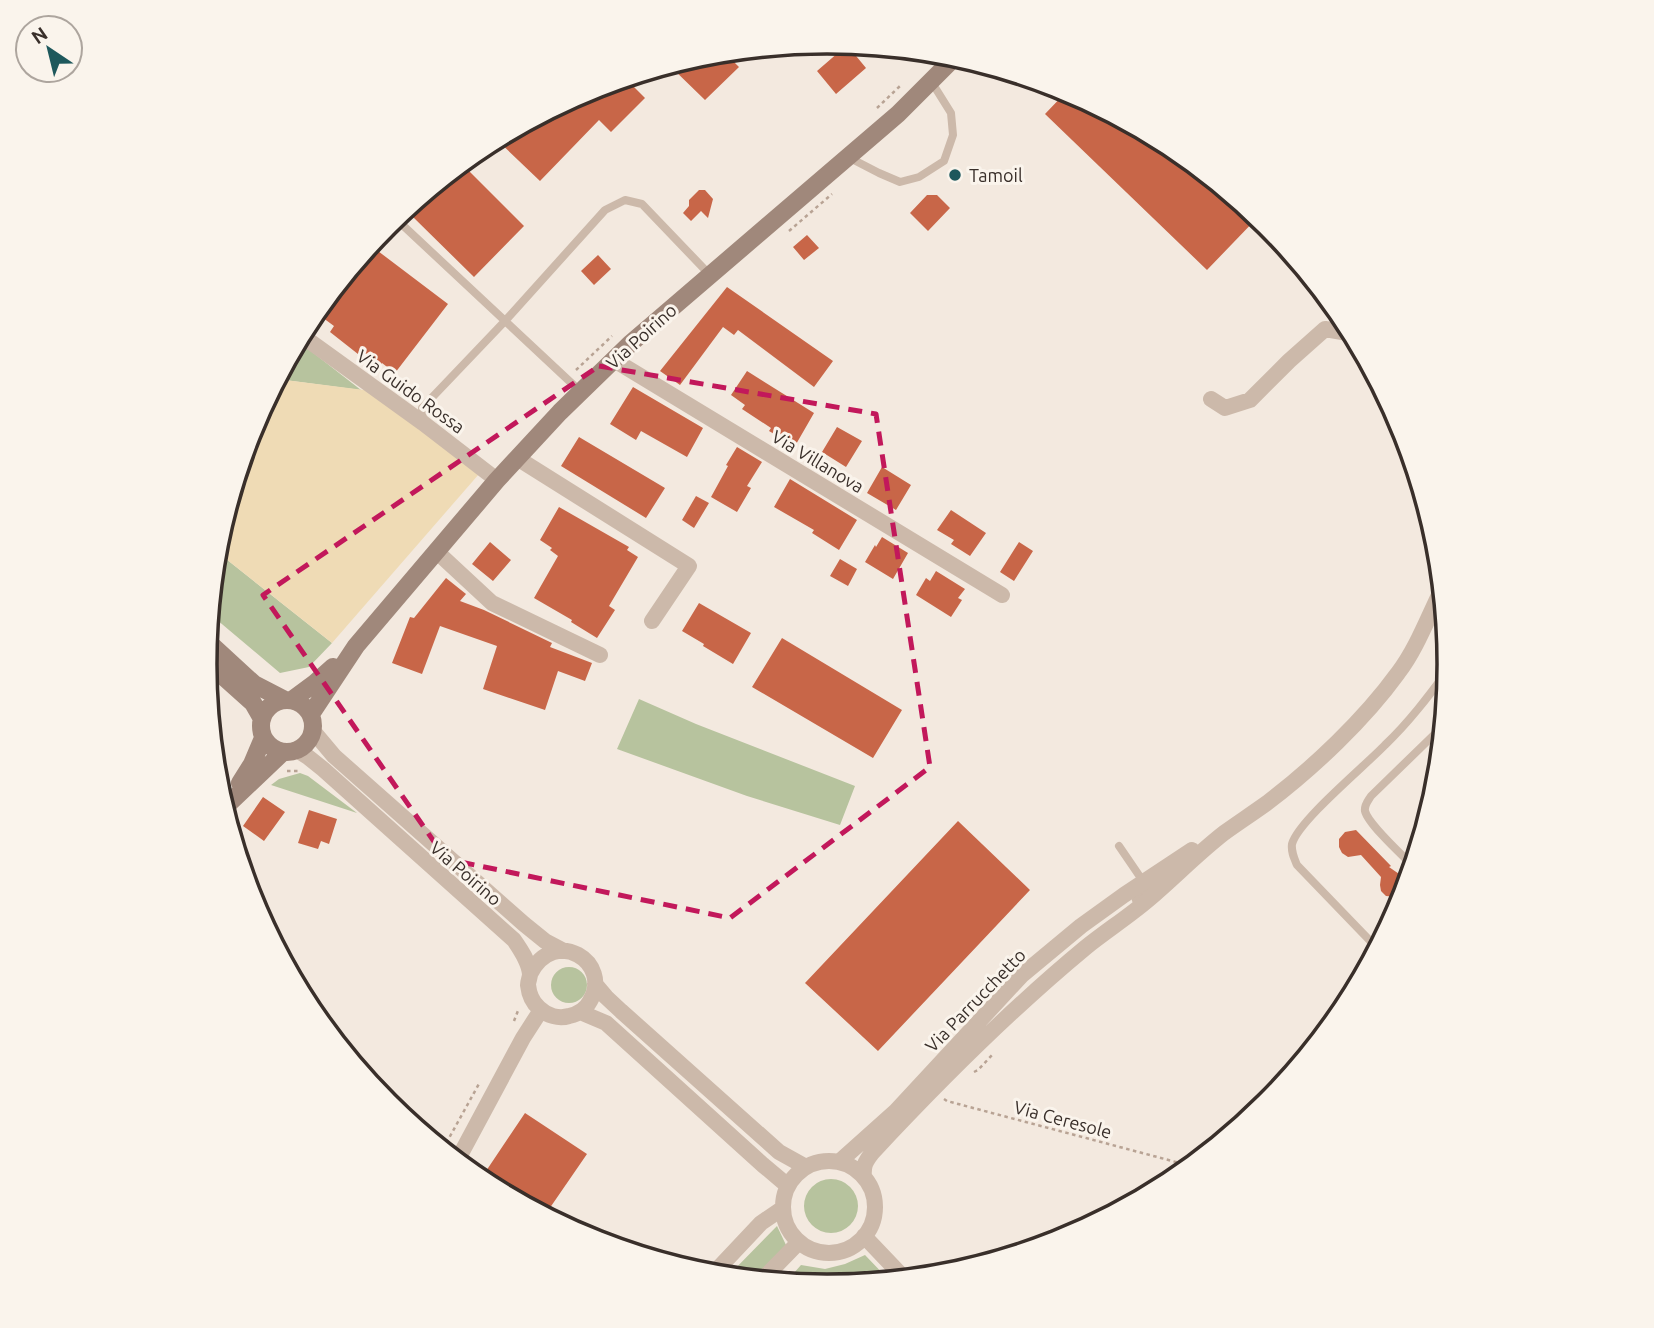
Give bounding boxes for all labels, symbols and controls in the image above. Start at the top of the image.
north arrow [14,14,84,84]
text: N [27,22,51,48]
place label: Tamoil [969,165,1023,185]
marker: Tamoil [947,167,963,183]
street label: Via Poirino [602,299,680,373]
street label: Via Guido Rossa [353,345,469,437]
street label: Via Villanova [768,426,868,496]
street label: Via Poirino [427,837,505,909]
street label: Via Parrucchetto [921,944,1029,1056]
street label: Via Ceresole [1012,1096,1114,1142]

